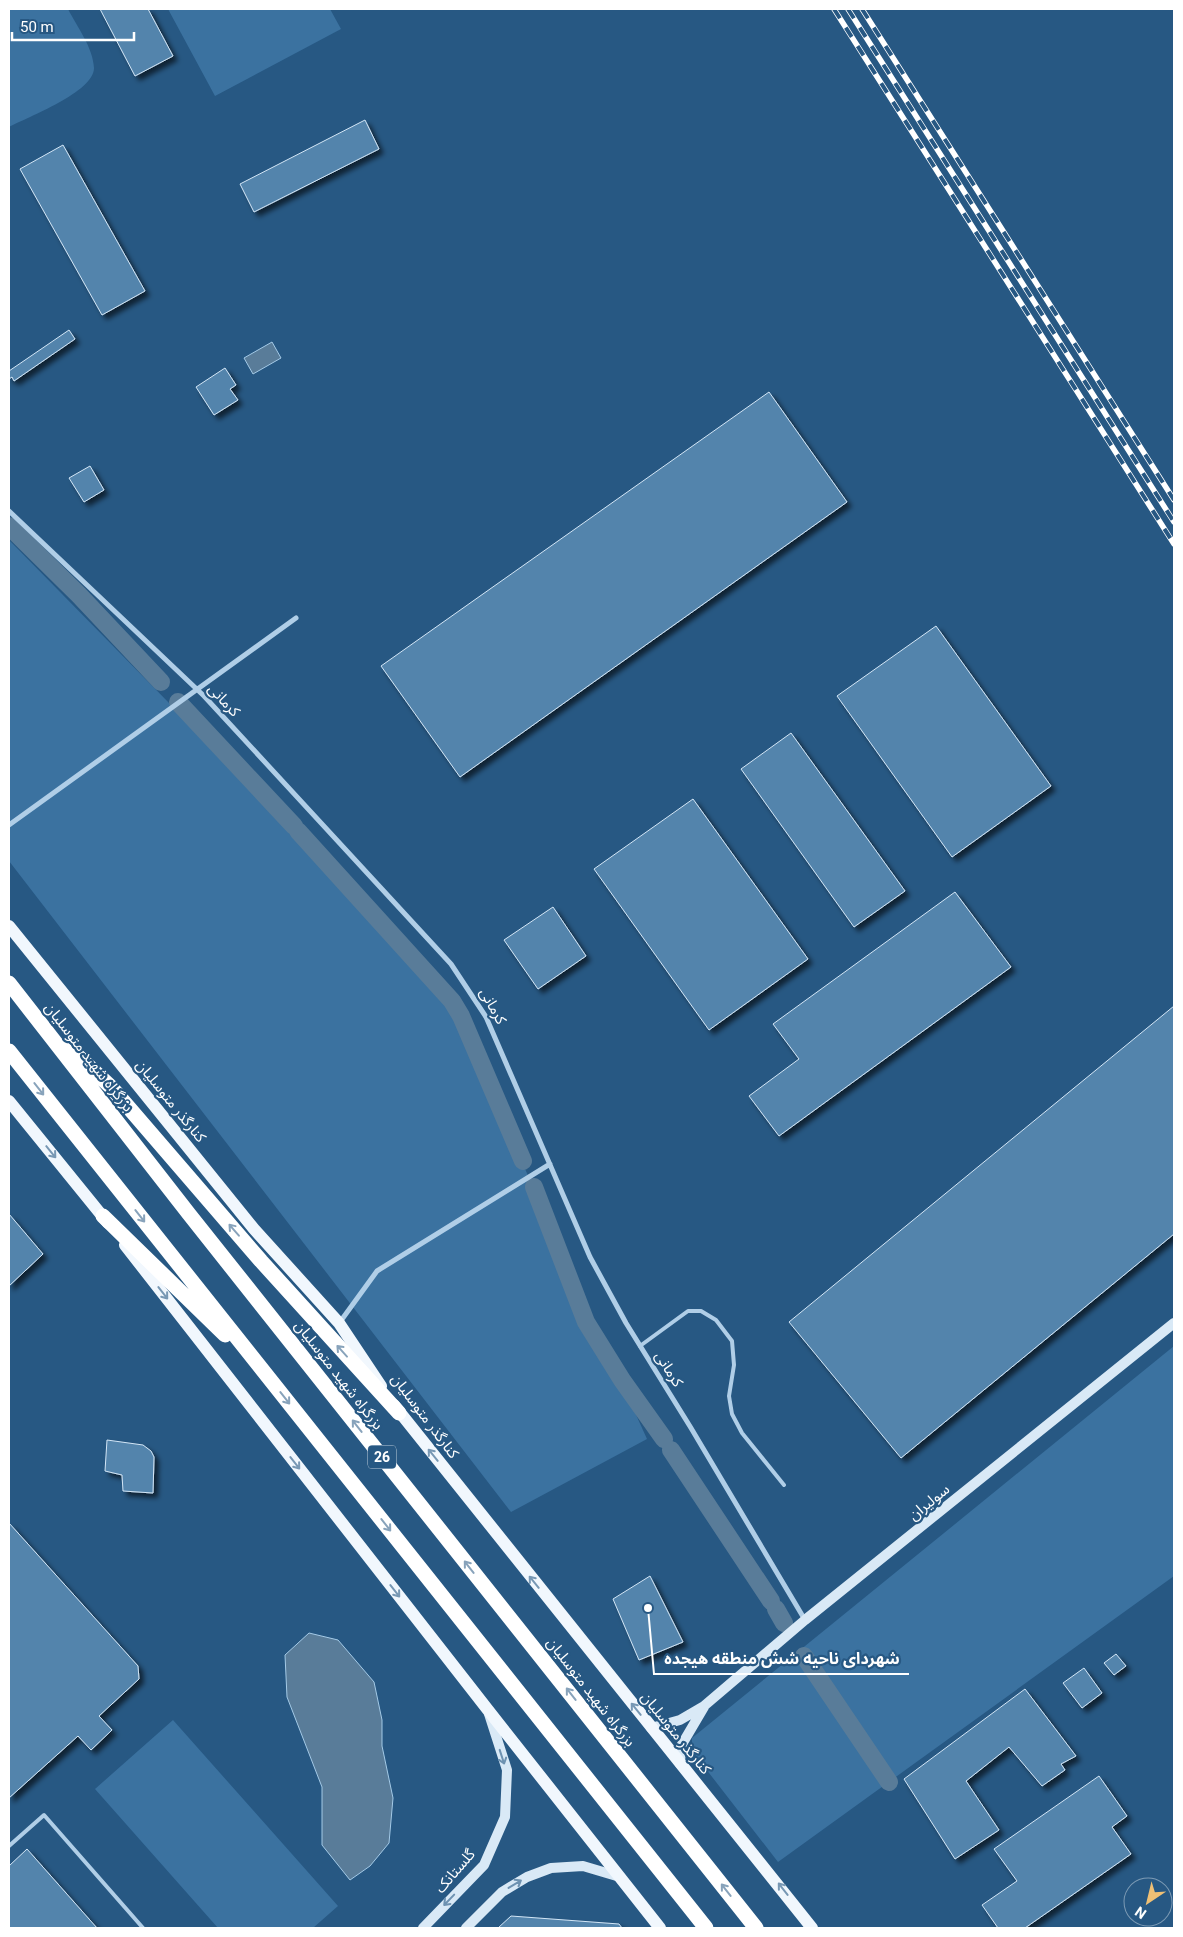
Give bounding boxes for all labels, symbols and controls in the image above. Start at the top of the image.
scale bar [12,10,135,42]
text: 50 m [20,18,54,36]
street label: کرمانی [204,680,244,721]
street label: کرمانی [476,985,511,1028]
street label: بزرگراه شهید متوسلیان [41,999,137,1115]
street label: کنارگذر متوسلیان [132,1056,210,1147]
one-way arrow [34,1082,45,1095]
one-way arrow [45,1146,56,1159]
one-way arrow [135,1209,146,1222]
one-way arrow [228,1223,240,1236]
one-way arrow [157,1286,168,1299]
street label: بزرگراه شهید متوسلیان [291,1317,387,1433]
one-way arrow [337,1344,348,1357]
street label: کرمانی [651,1348,687,1391]
street label: کنارگذر متوسلیان [387,1370,463,1462]
one-way arrow [280,1391,290,1405]
one-way arrow [352,1420,363,1433]
road number: 26 [368,1445,396,1468]
one-way arrow [427,1449,438,1462]
one-way arrow [289,1456,300,1469]
street label: سولیران [905,1480,953,1524]
one-way arrow [381,1518,392,1531]
one-way arrow [464,1561,475,1574]
one-way arrow [529,1576,540,1589]
one-way arrow [389,1584,400,1597]
street label: بزرگراه شهید متوسلیان [543,1634,639,1750]
callout: شهردای ناحیه شش منطقه هیجده [654,1643,909,1674]
text: شهردای ناحیه شش منطقه هیجده [664,1649,900,1668]
one-way arrow [565,1688,576,1701]
street label: کنارگذر متوسلیان [637,1688,715,1779]
one-way arrow [631,1702,641,1716]
one-way arrow [498,1748,508,1764]
street label: گلستانک [431,1845,479,1897]
north arrow [1123,1877,1173,1927]
one-way arrow [507,1879,521,1889]
one-way arrow [777,1883,788,1896]
one-way arrow [721,1884,732,1897]
one-way arrow [443,1894,455,1907]
text: N [1132,1903,1149,1922]

